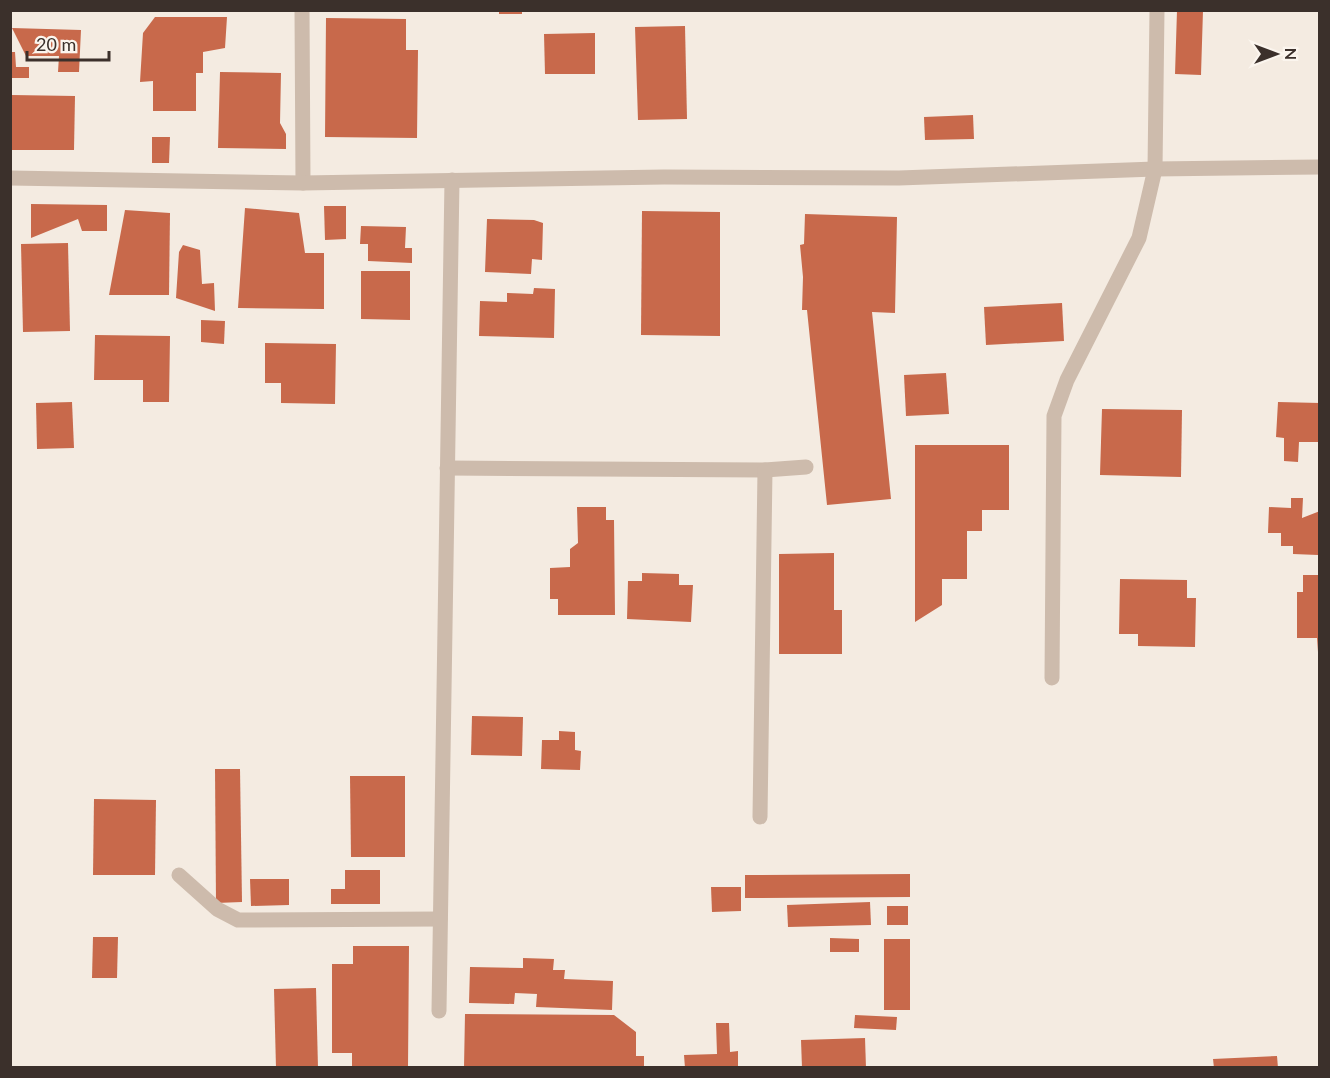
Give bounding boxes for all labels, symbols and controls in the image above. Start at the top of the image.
scale bar [27,24,110,62]
north arrow [1246,24,1306,84]
text: 20 m [36,33,76,55]
text: N [1282,48,1301,60]

